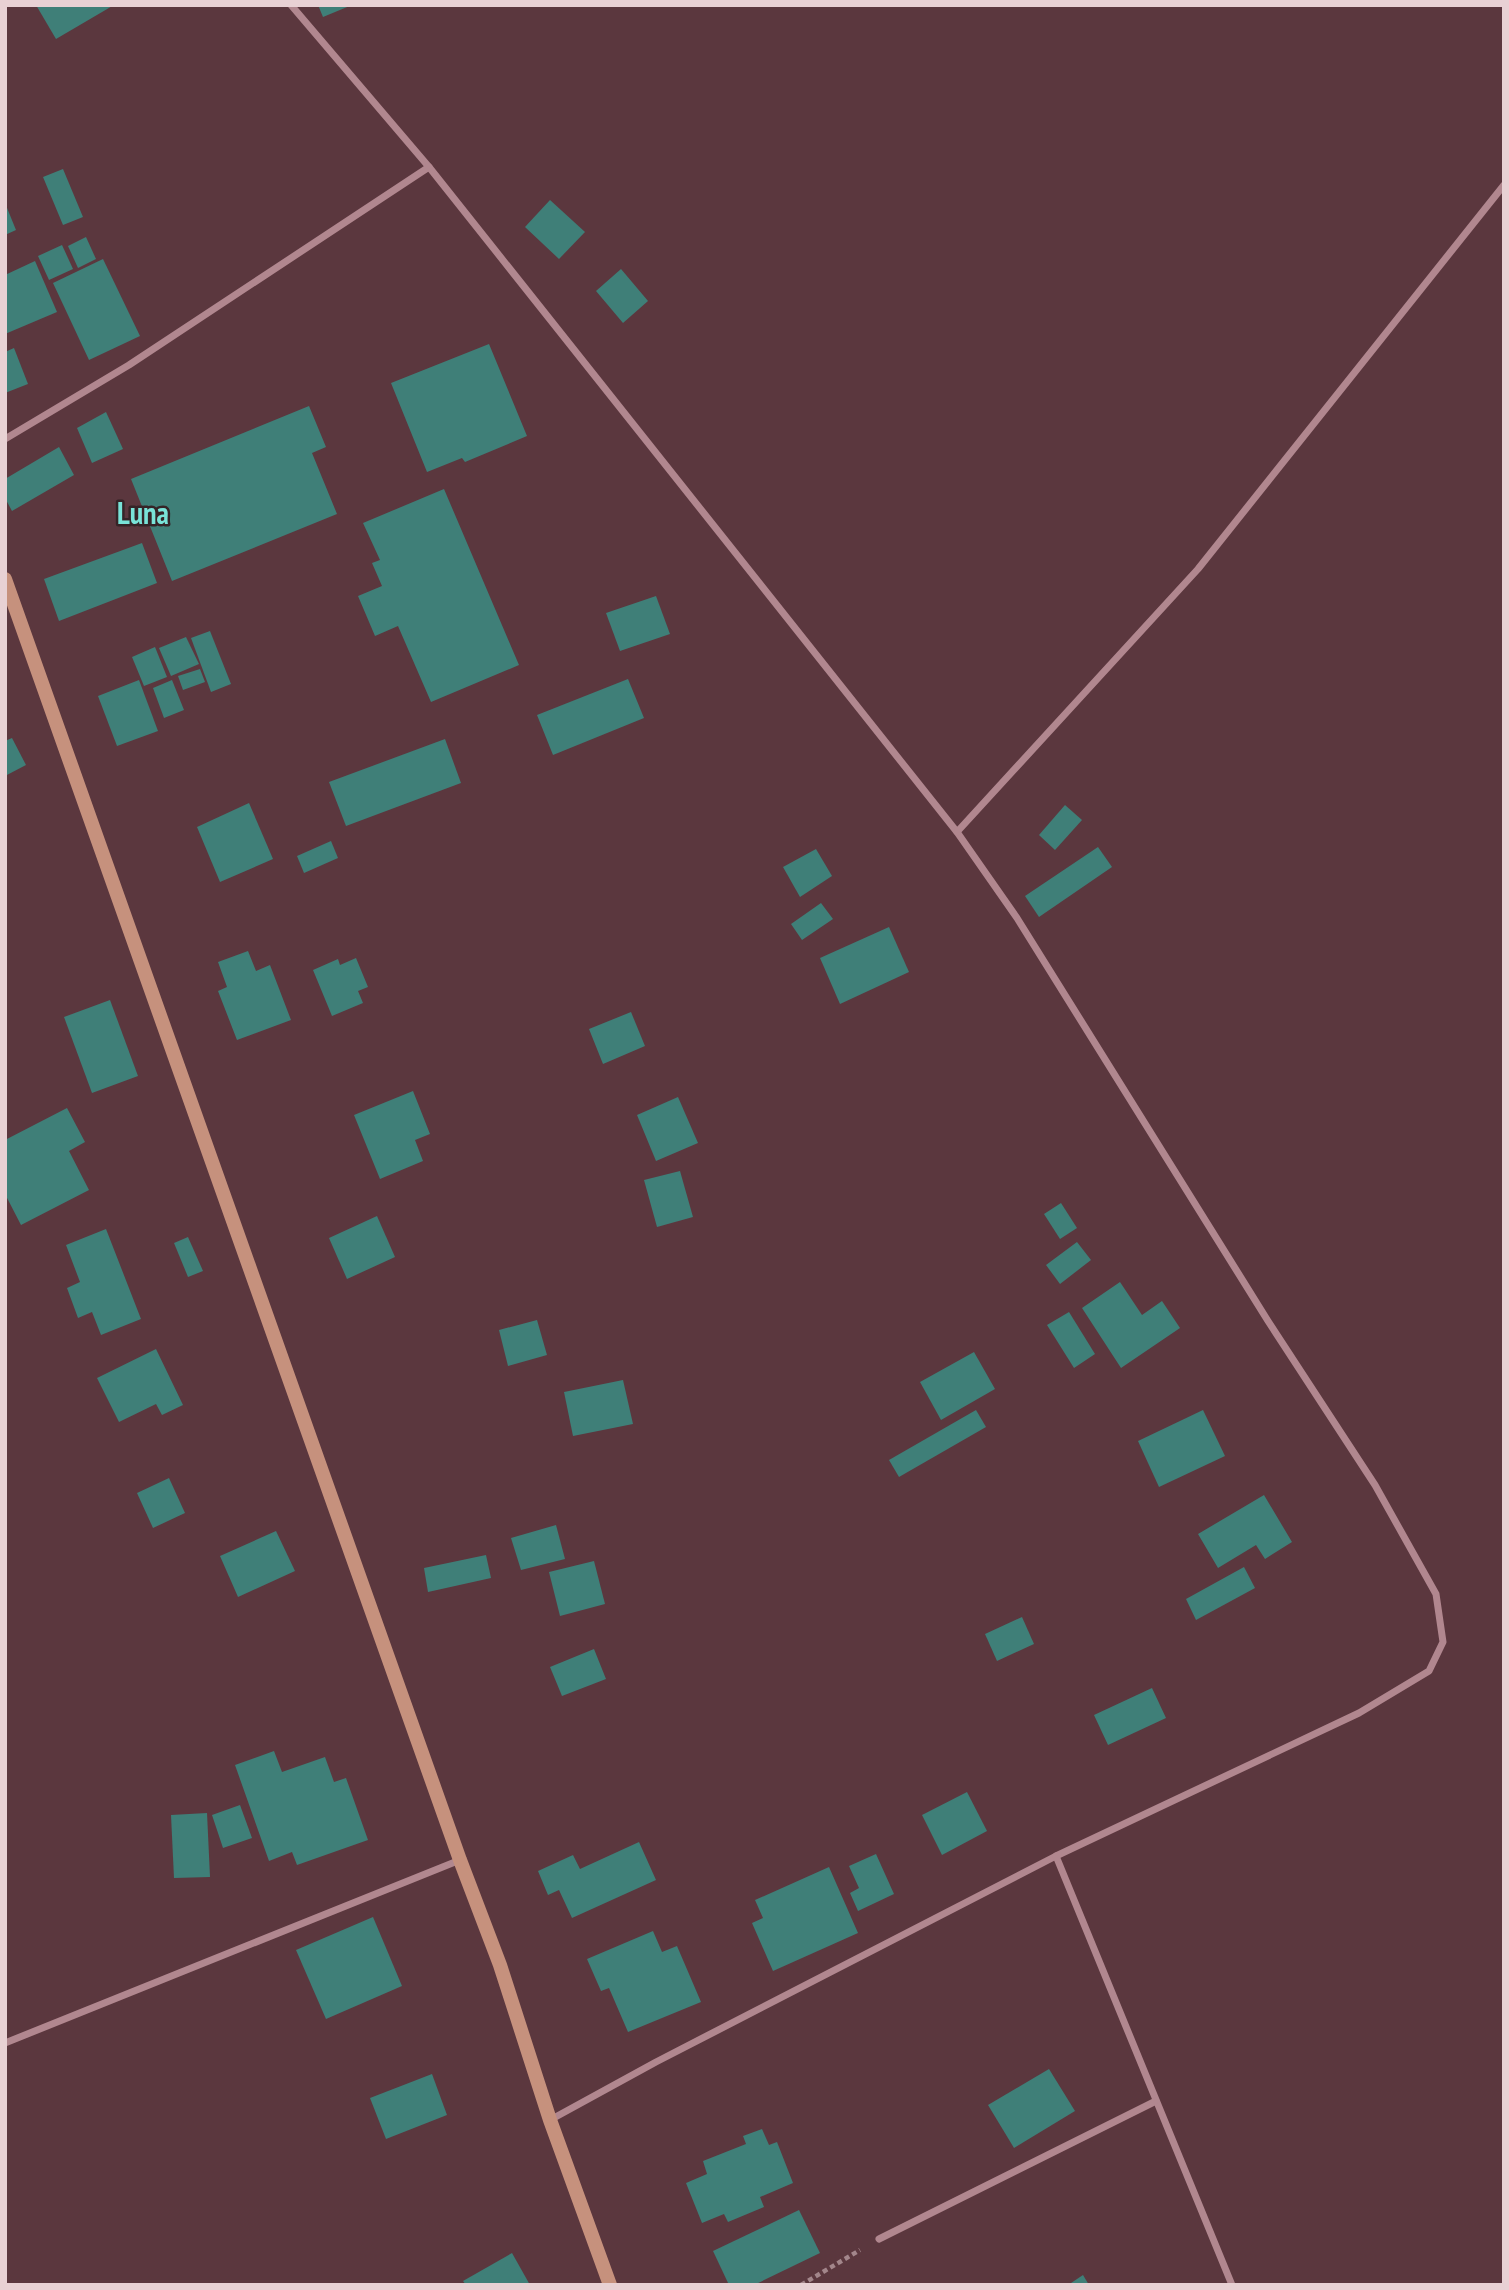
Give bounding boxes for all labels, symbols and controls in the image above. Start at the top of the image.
district label: Luna [117,493,169,532]

